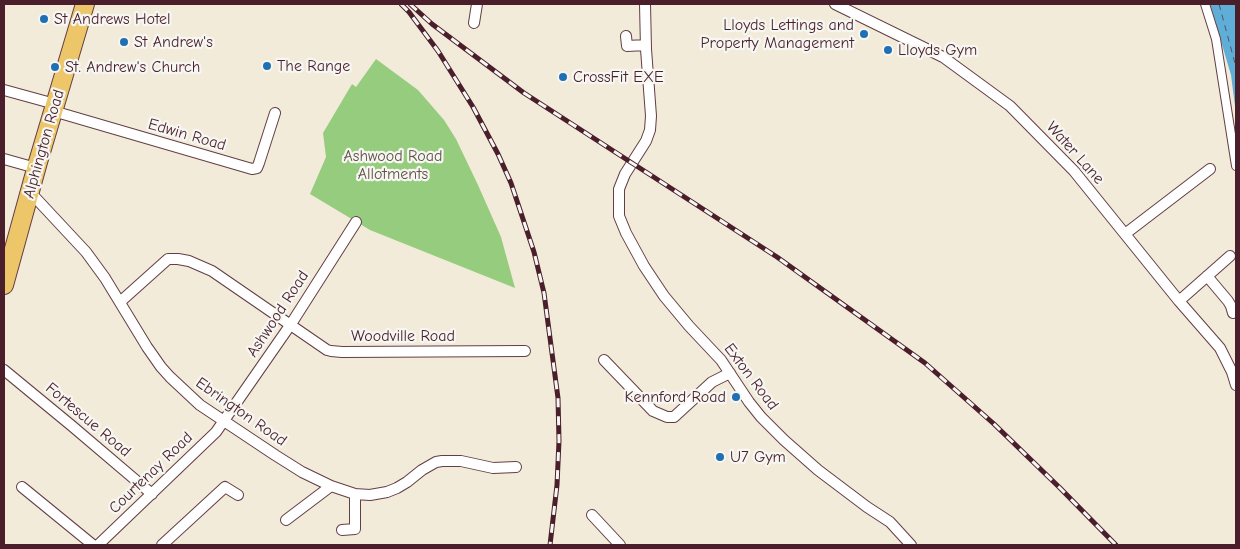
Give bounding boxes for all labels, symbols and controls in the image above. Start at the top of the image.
place label: St Andrews Hotel [54,9,171,29]
marker: St Andrews Hotel [38,13,50,25]
place label: Lloyds Lettings and Property Management [701,15,854,53]
marker: Lloyds Lettings and Property Management [858,28,870,40]
place label: St Andrew's [134,32,213,52]
marker: St Andrew's [118,36,130,48]
place label: Lloyds Gym [898,40,977,60]
marker: Lloyds Gym [882,44,894,56]
place label: The Range [277,56,350,76]
place label: St. Andrew's Church [65,57,200,77]
marker: The Range [261,60,273,72]
marker: St. Andrew's Church [49,61,61,73]
place label: CrossFit EXE [573,67,664,87]
marker: CrossFit EXE [557,71,569,83]
street label: Alphington Road [19,87,69,201]
street label: Edwin Road [146,115,228,155]
street label: Water Lane [1042,118,1108,188]
park label: Ashwood Road Allotments [343,146,443,184]
street label: Ashwood Road [243,267,313,361]
street label: Woodville Road [351,326,455,346]
street label: Exton Road [720,340,782,414]
street label: Ebrington Road [192,373,290,451]
street label: Fortescue Road [41,379,135,461]
place label: Kennford Road [624,387,726,407]
marker: Kennford Road [730,391,742,403]
street label: Courtenay Road [105,428,197,518]
place label: U7 Gym [730,447,786,467]
marker: U7 Gym [714,451,726,463]

